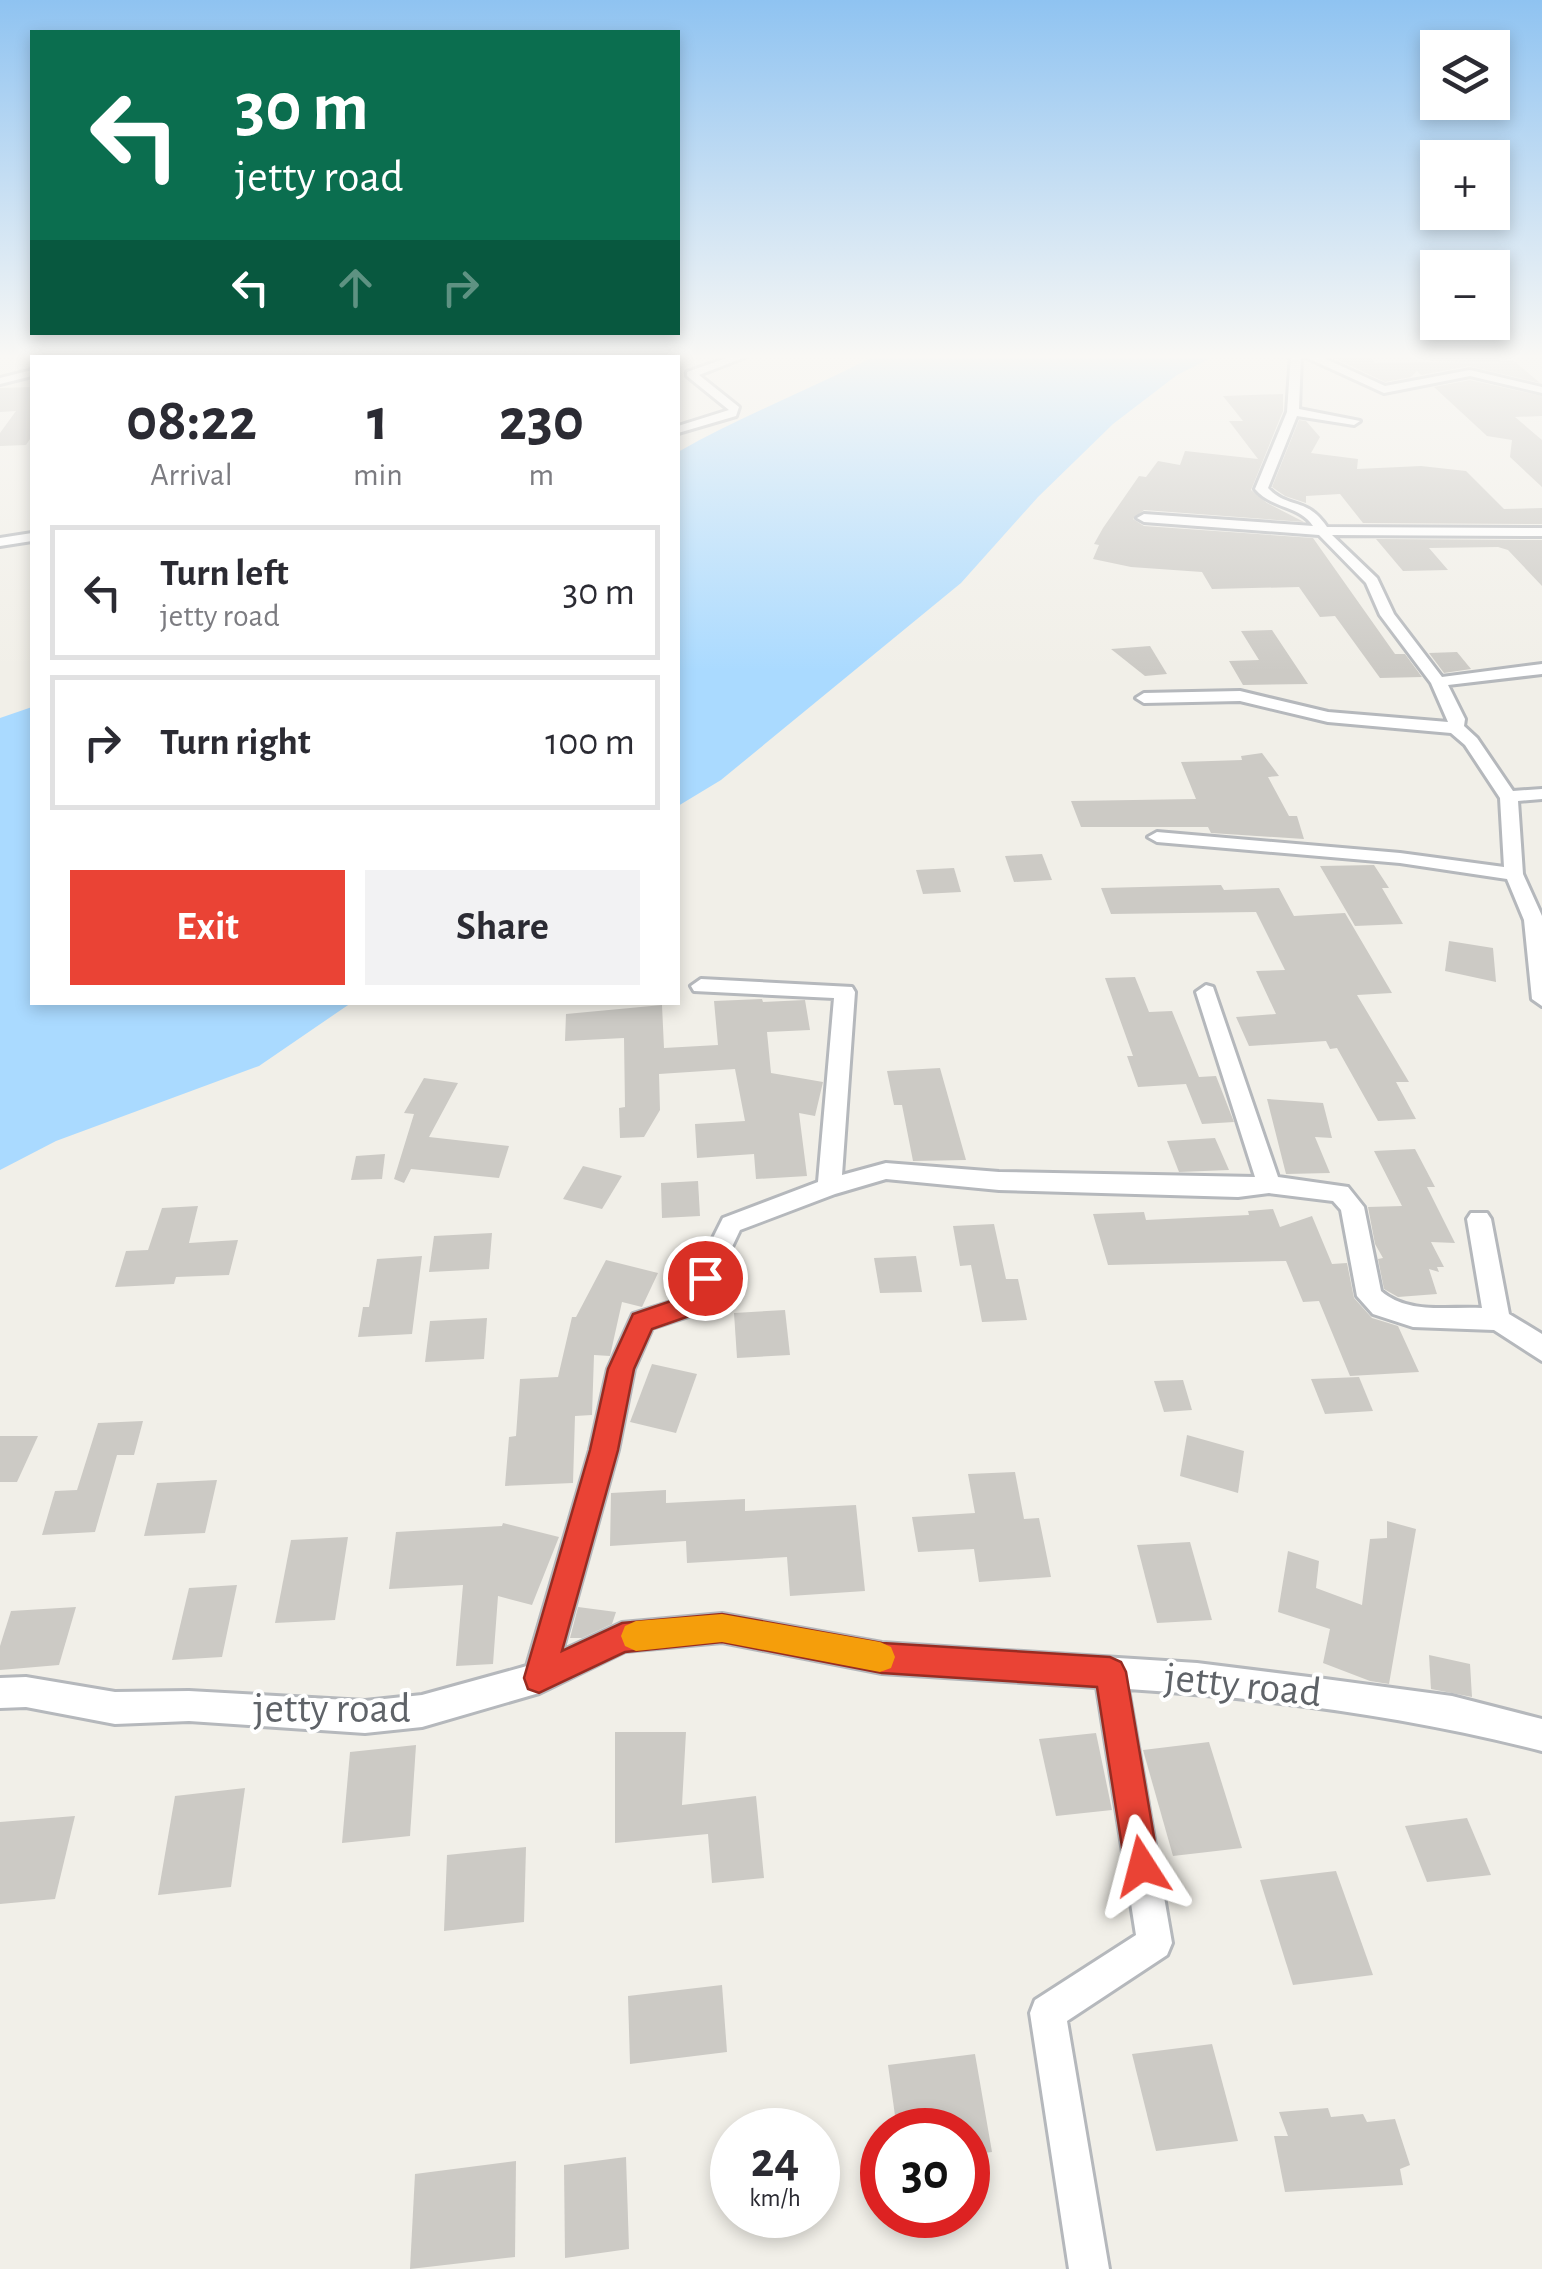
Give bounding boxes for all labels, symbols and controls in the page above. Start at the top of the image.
map controls [1420,30,1510,340]
button: layers [1420,30,1510,120]
icon: left [70,70,200,200]
text: 30 m [235,73,369,143]
button: + [1420,140,1510,230]
text: jetty road [235,155,404,200]
button: − [1420,250,1510,340]
icon: left [223,260,278,315]
icon: ahead [328,260,383,315]
icon: right [433,260,488,315]
text: 08:22 [126,391,257,451]
text: 1 [367,391,389,451]
text: 230 [499,391,584,451]
text: Arrival [150,459,233,491]
text: min [353,459,403,491]
text: m [529,459,554,491]
text: Turn left [160,555,288,593]
icon: left [75,565,130,620]
text: 30 m [563,574,635,612]
text: jetty road [160,600,280,632]
icon: right [75,715,130,770]
text: Turn right [160,724,310,762]
text: 100 m [545,724,635,762]
button: Exit [70,870,345,985]
button: Share [365,870,640,985]
pin [663,1236,748,1321]
icon: arrive [678,1251,733,1306]
street label: jetty road [1163,1656,1323,1714]
street label: jetty road [253,1688,411,1730]
position arrow [1090,1814,1194,1918]
speed limit sign: 30 [860,2108,990,2238]
text: 24 [751,2136,799,2186]
text: km/h [749,2186,801,2211]

